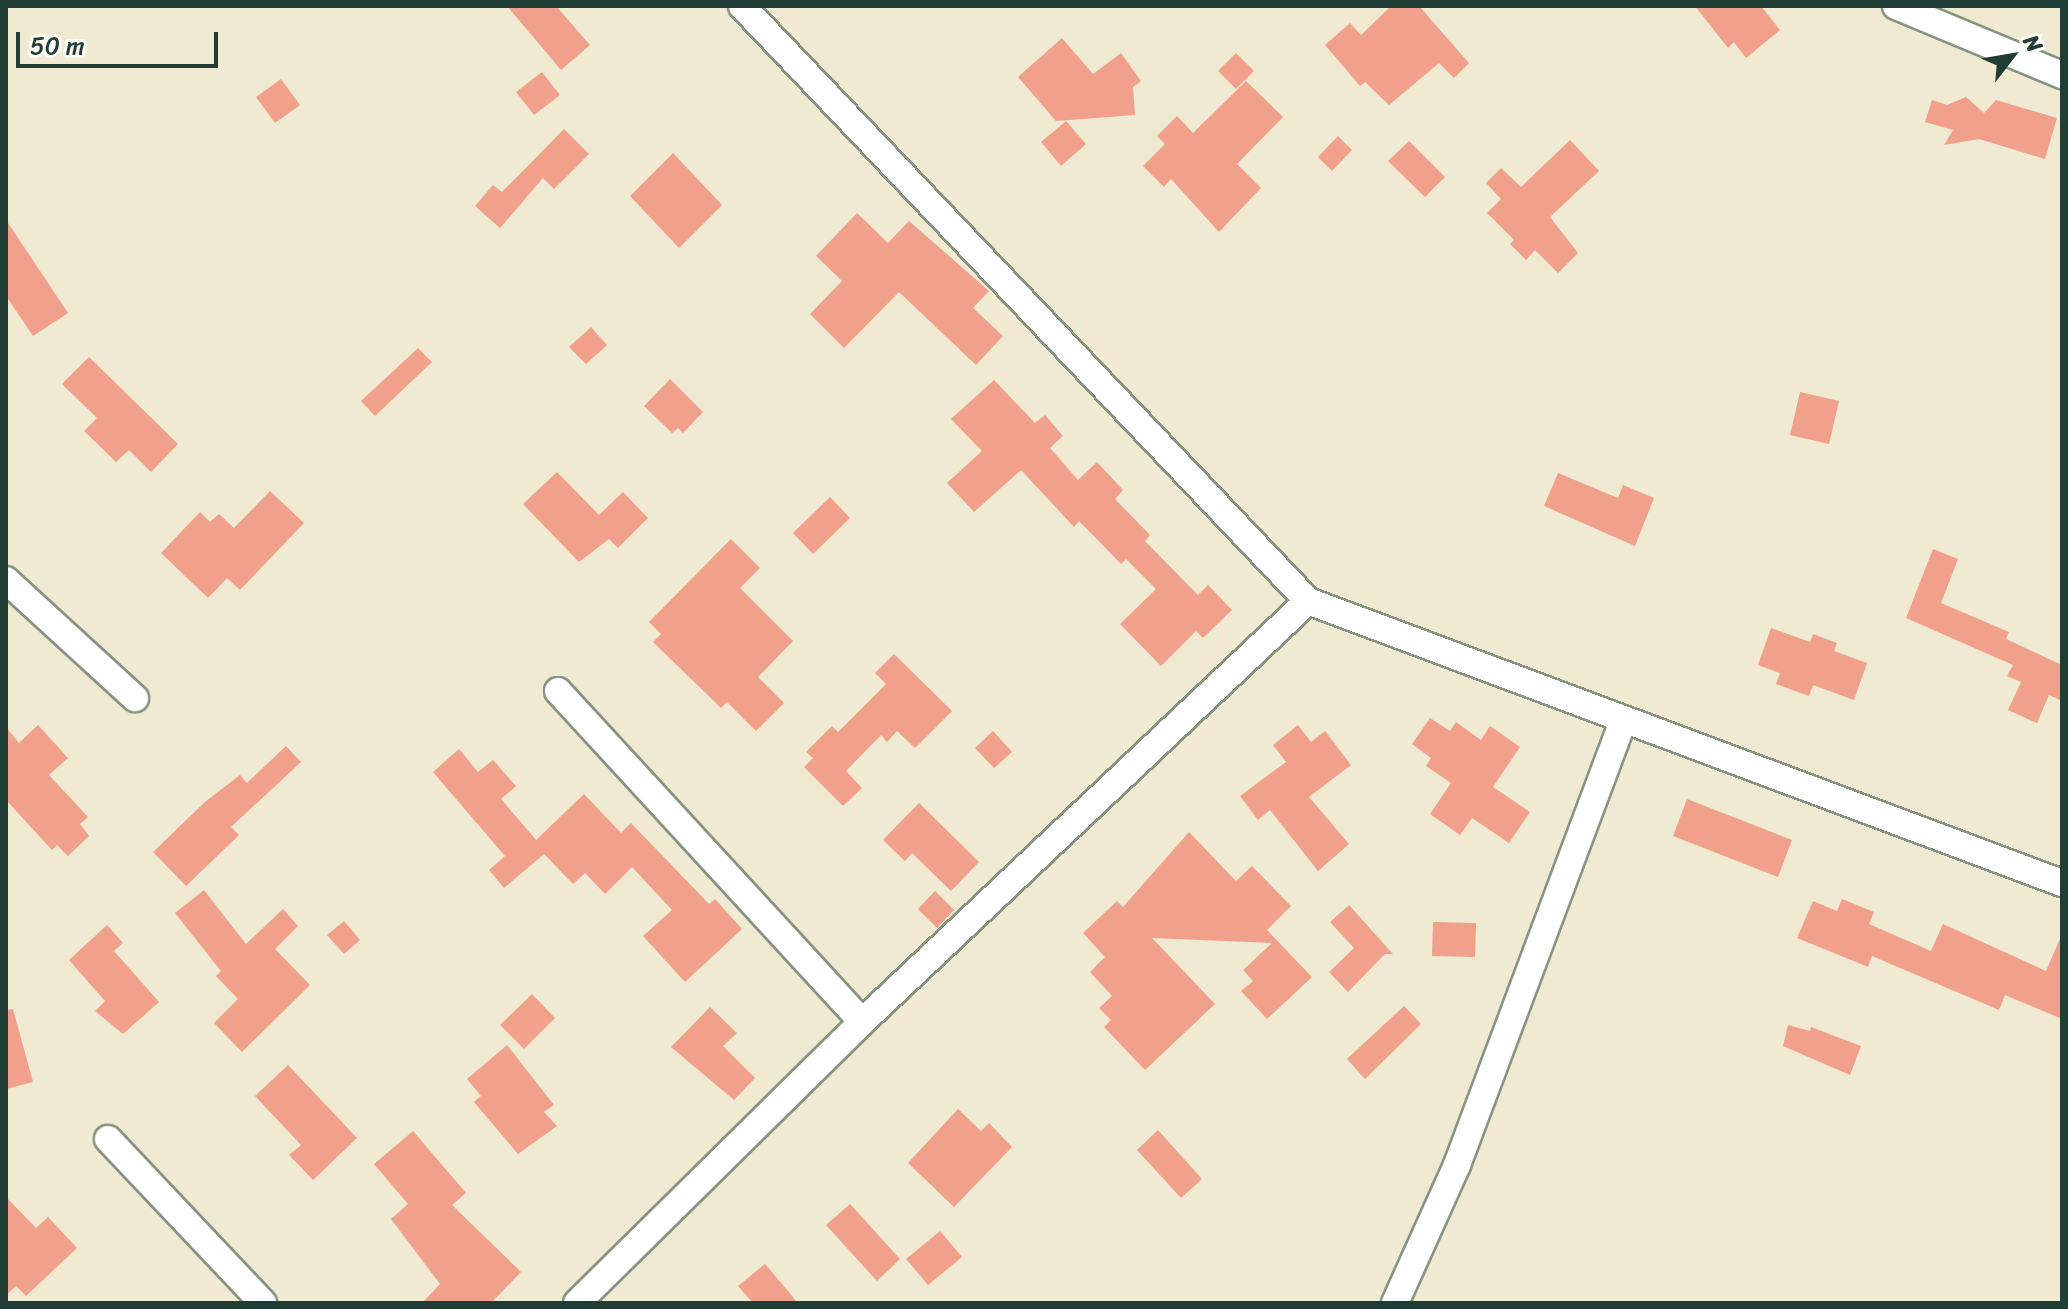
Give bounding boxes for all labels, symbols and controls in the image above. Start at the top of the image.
scale bar [20,16,222,66]
north arrow [1972,16,2052,96]
text: 50 m [30,25,85,67]
text: N [2012,27,2054,60]

